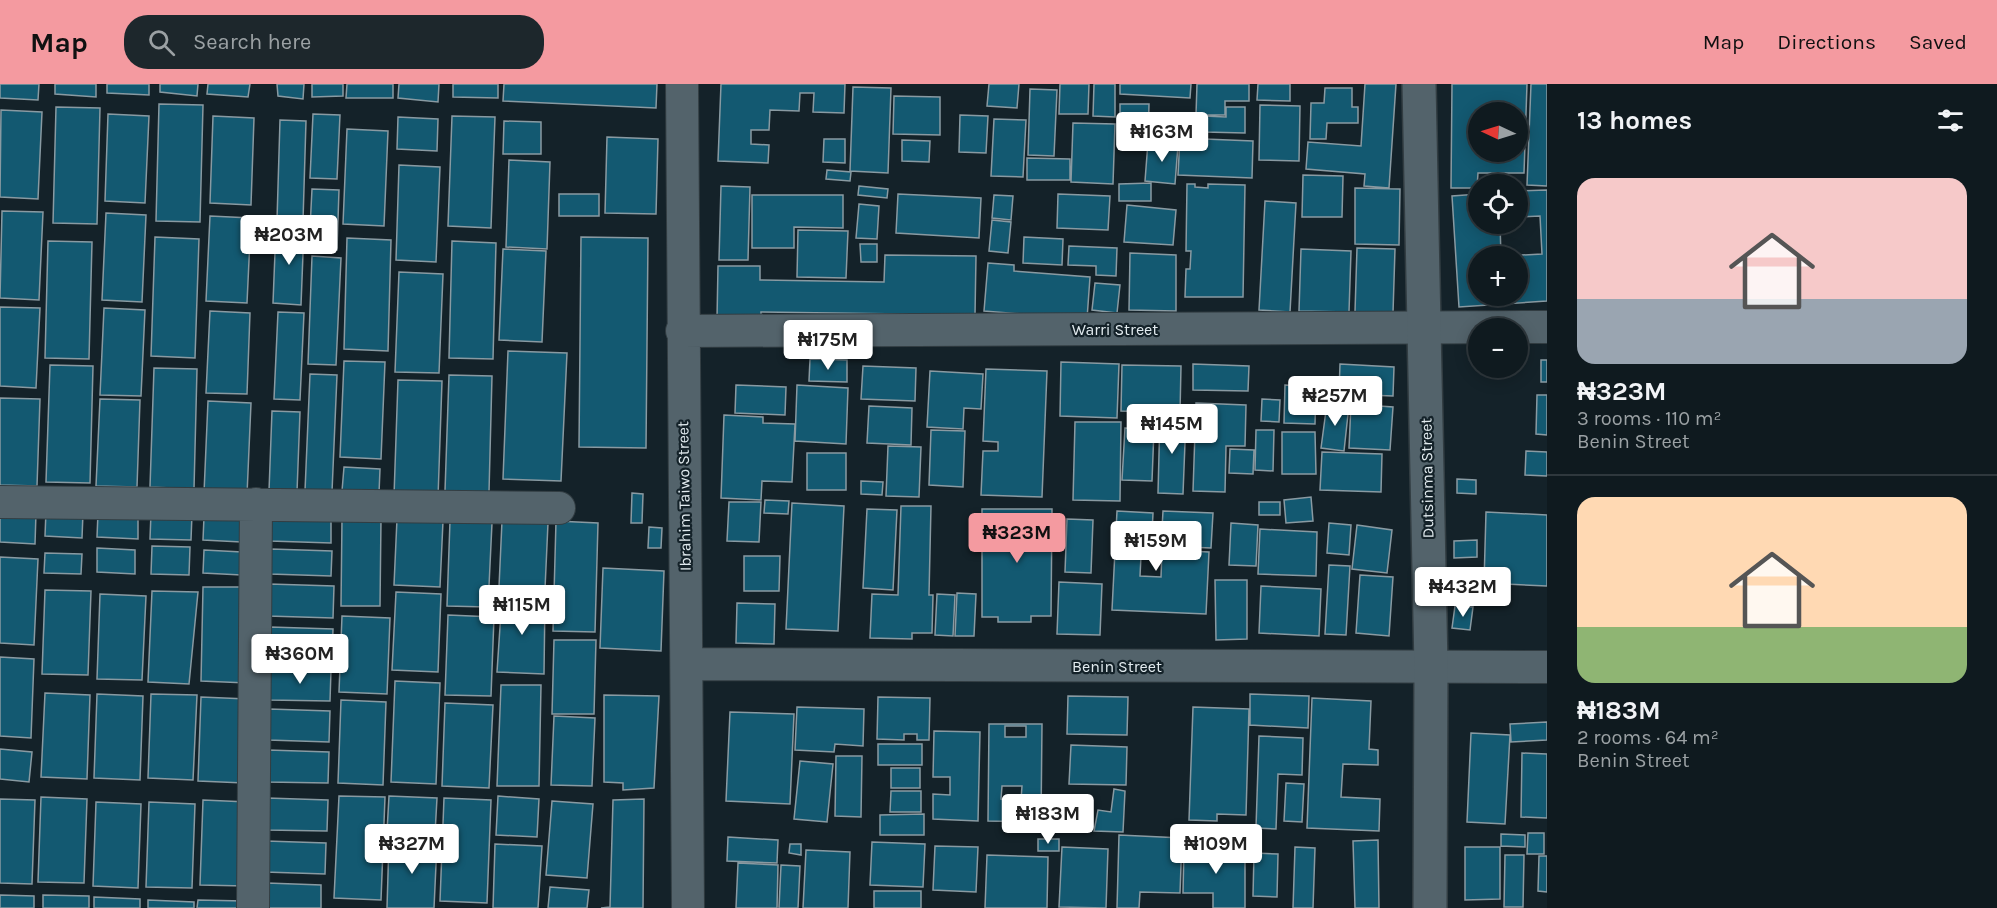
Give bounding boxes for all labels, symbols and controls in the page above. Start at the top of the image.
search box [124,15,544,69]
text: Map [30,26,88,59]
icon: search [145,26,178,59]
text: Search here [193,29,311,55]
text: Map [1703,30,1744,54]
text: Directions [1777,30,1876,54]
text: Saved [1909,30,1967,54]
north arrow [1468,102,1528,162]
map controls [1468,102,1528,378]
icon: filters [1934,104,1967,137]
text: 13 homes [1577,105,1692,136]
pin: ₦163M [1120,112,1204,163]
text: ₦163M [1130,120,1194,143]
button: locate [1468,174,1528,234]
pin: ₦203M [247,215,331,266]
icon: home [1718,217,1826,325]
text: ₦203M [254,223,324,246]
button: + [1468,246,1528,306]
button: − [1468,318,1528,378]
pin: ₦175M [786,320,870,371]
street label: Warri Street [1072,320,1158,339]
text: ₦175M [798,328,858,351]
pin: ₦257M [1293,376,1377,427]
text: ₦323M [1577,376,1667,407]
text: ₦257M [1302,384,1368,407]
pin: ₦145M [1130,404,1214,455]
text: 3 rooms · 110 m² [1577,407,1722,430]
text: ₦145M [1141,412,1203,435]
street label: Dutsinma Street [1416,418,1438,538]
street label: Ibrahim Taiwo Street [673,421,695,571]
text: Benin Street [1577,430,1689,453]
pin: ₦323M [975,513,1059,564]
text: ₦323M [983,521,1051,544]
pin: ₦159M [1114,521,1198,572]
text: ₦159M [1125,529,1187,552]
icon: home [1718,536,1826,644]
pin: ₦432M [1421,567,1505,618]
text: ₦432M [1429,575,1497,598]
pin: ₦115M [480,585,564,636]
text: ₦115M [493,593,551,616]
pin: ₦360M [258,634,342,685]
text: ₦360M [265,642,335,665]
street label: Benin Street [1072,657,1162,676]
text: ₦183M [1577,695,1661,726]
text: 2 rooms · 64 m² [1577,726,1719,749]
text: Benin Street [1577,749,1689,772]
pin: ₦183M [1006,794,1090,845]
text: ₦183M [1016,802,1080,825]
pin: ₦327M [370,824,454,875]
pin: ₦109M [1174,824,1258,875]
text: ₦327M [379,832,445,855]
text: ₦109M [1184,832,1248,855]

